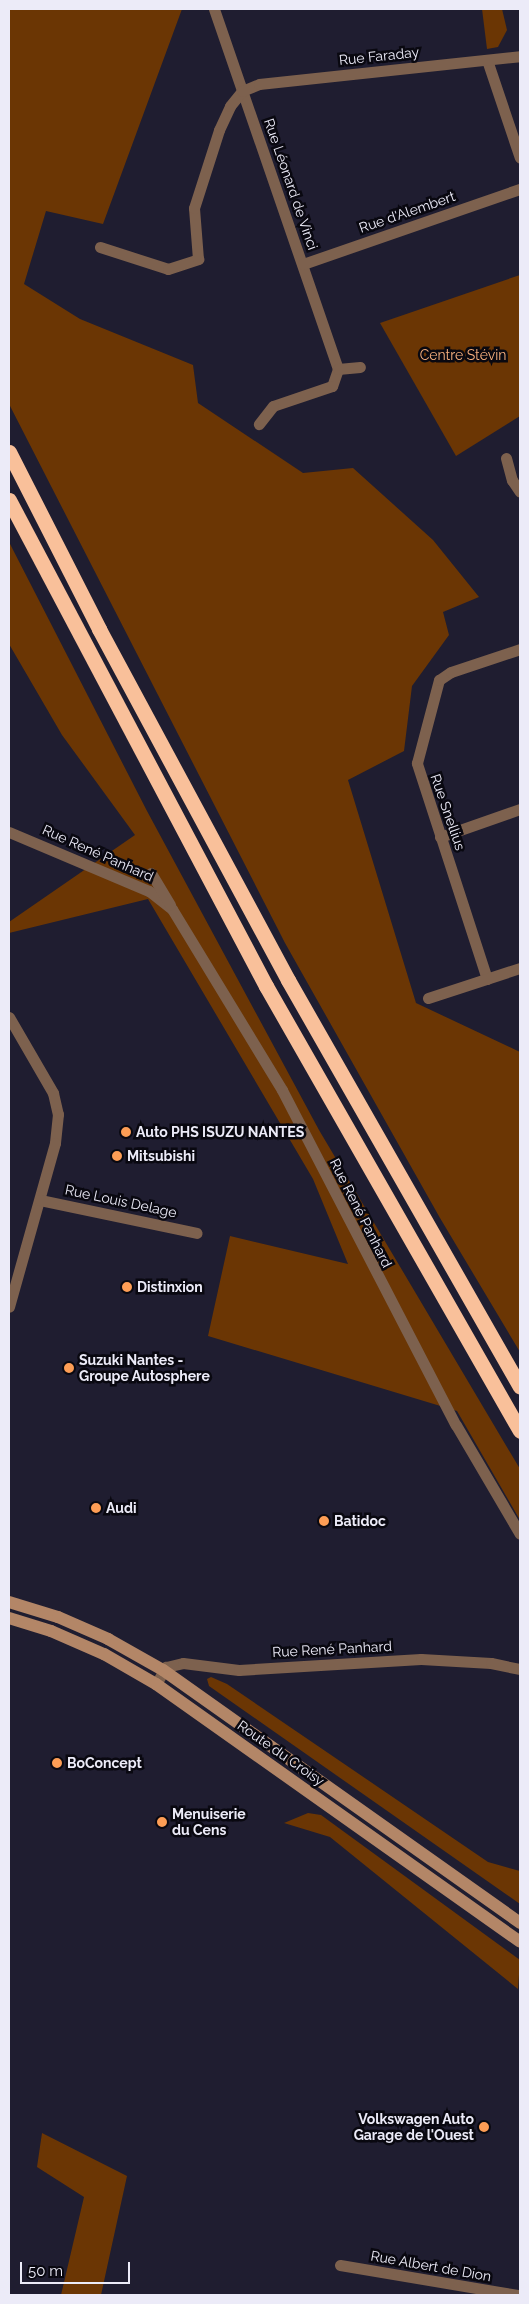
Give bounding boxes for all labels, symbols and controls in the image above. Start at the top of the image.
street label: Rue Faraday [338,43,420,69]
street label: Rue Léonard de Vinci [261,116,321,252]
street label: Rue d'Alembert [357,188,457,236]
park label: Centre Stévin [420,347,506,363]
street label: Rue Snellius [427,772,469,852]
street label: Rue René Panhard [40,821,156,885]
place label: Auto PHS ISUZU NANTES [136,1124,304,1140]
marker: Auto PHS ISUZU NANTES [120,1126,132,1138]
place label: Mitsubishi [127,1148,195,1164]
marker: Mitsubishi [111,1150,123,1162]
street label: Rue René Panhard [326,1156,396,1270]
street label: Rue Louis Delage [64,1181,178,1221]
place label: Distinxion [137,1279,203,1295]
marker: Distinxion [121,1281,133,1293]
place label: Suzuki Nantes - Groupe Autosphere [79,1352,210,1384]
marker: Suzuki Nantes - Groupe Autosphere [63,1362,75,1374]
place label: Audi [106,1500,137,1516]
marker: Audi [90,1502,102,1514]
place label: Batidoc [334,1513,386,1529]
marker: Batidoc [318,1515,330,1527]
street label: Rue René Panhard [272,1637,392,1661]
street label: Route du Croisy [234,1717,328,1789]
place label: BoConcept [67,1755,142,1771]
marker: BoConcept [51,1757,63,1769]
place label: Menuiserie du Cens [172,1806,246,1838]
marker: Menuiserie du Cens [156,1816,168,1828]
place label: Volkswagen Auto Garage de l'Ouest [354,2111,474,2144]
marker: Volkswagen Auto Garage de l'Ouest [478,2121,490,2133]
street label: Rue Albert de Dion [369,2247,493,2285]
scale bar [22,2252,132,2284]
text: 50 m [28,2262,63,2280]

